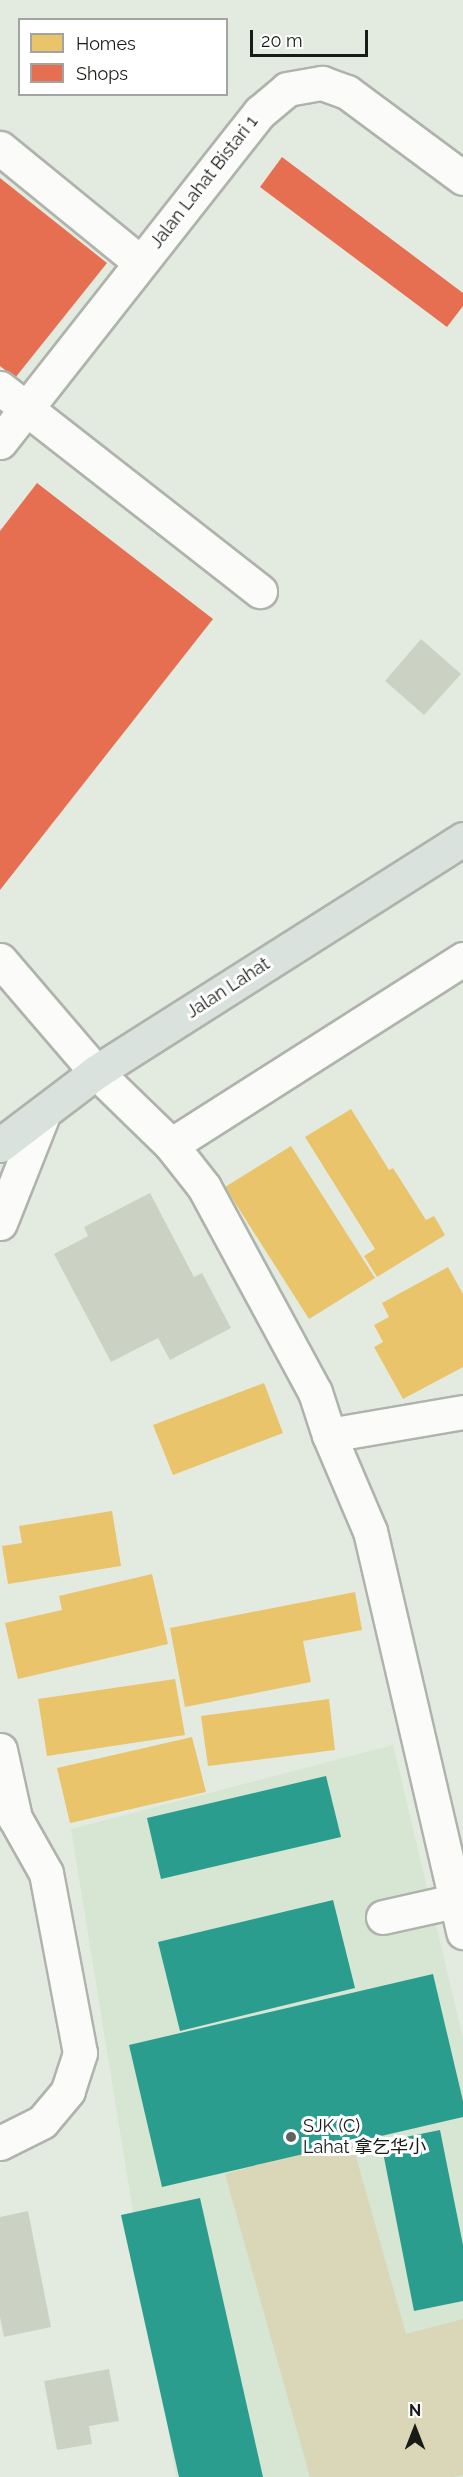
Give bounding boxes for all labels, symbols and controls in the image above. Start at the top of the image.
legend [18,18,228,96]
scale bar [253,18,372,56]
text: 20 m [261,30,303,51]
text: Homes [76,33,136,54]
text: Shops [76,63,128,84]
street label: Jalan Lahat Bistari 1 [146,111,262,253]
street label: Jalan Lahat [182,953,274,1023]
place label: SJK (C) Lahat 拿乞华小 [303,2116,426,2158]
marker: SJK (C) Lahat 拿乞华小 [284,2130,298,2144]
north arrow [385,2399,445,2459]
text: N [409,2401,421,2420]

